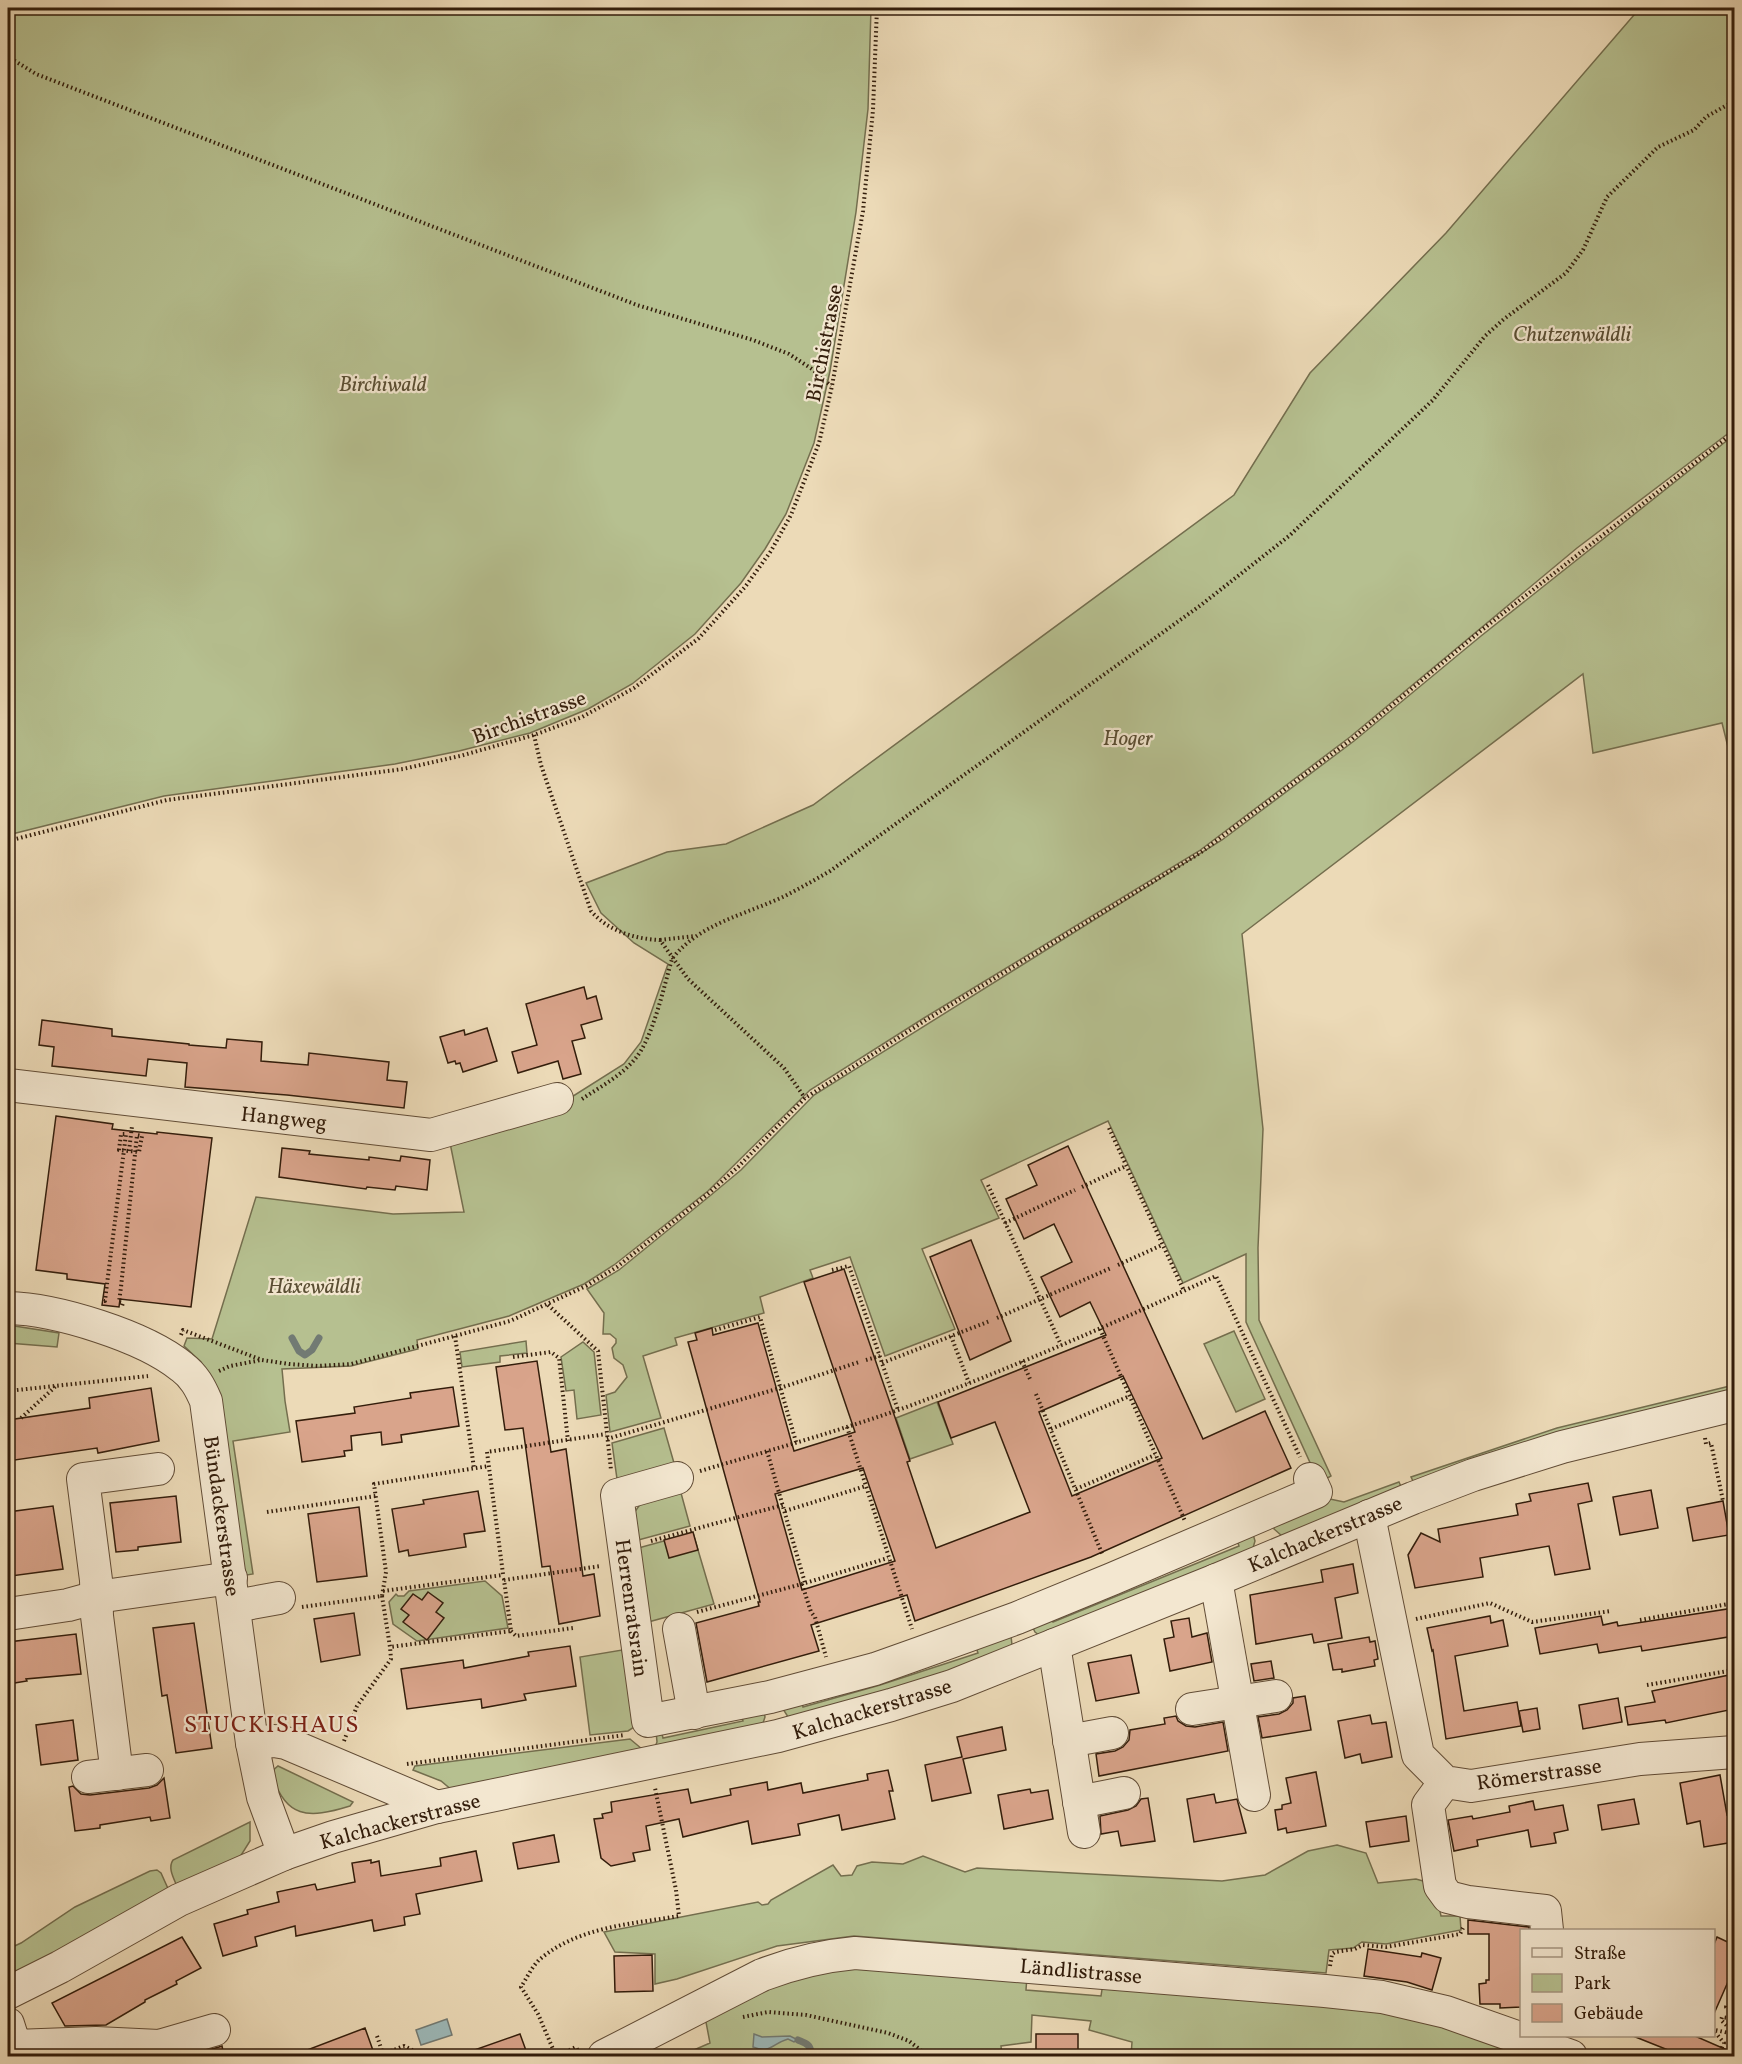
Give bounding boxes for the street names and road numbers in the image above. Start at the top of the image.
street label: Birchistrasse [800,282,851,405]
street label: Birchistrasse [468,684,591,752]
street label: Hangweg [239,1101,328,1138]
street label: Bündackerstrasse [195,1434,246,1599]
street label: Kalchackerstrasse [1244,1490,1407,1581]
street label: Herrenratsrain [606,1537,655,1679]
street label: Kalchackerstrasse [789,1672,956,1748]
street label: Römerstrasse [1475,1752,1604,1799]
street label: Kalchackerstrasse [317,1787,484,1858]
street label: Ländlistrasse [1018,1953,1143,1992]

